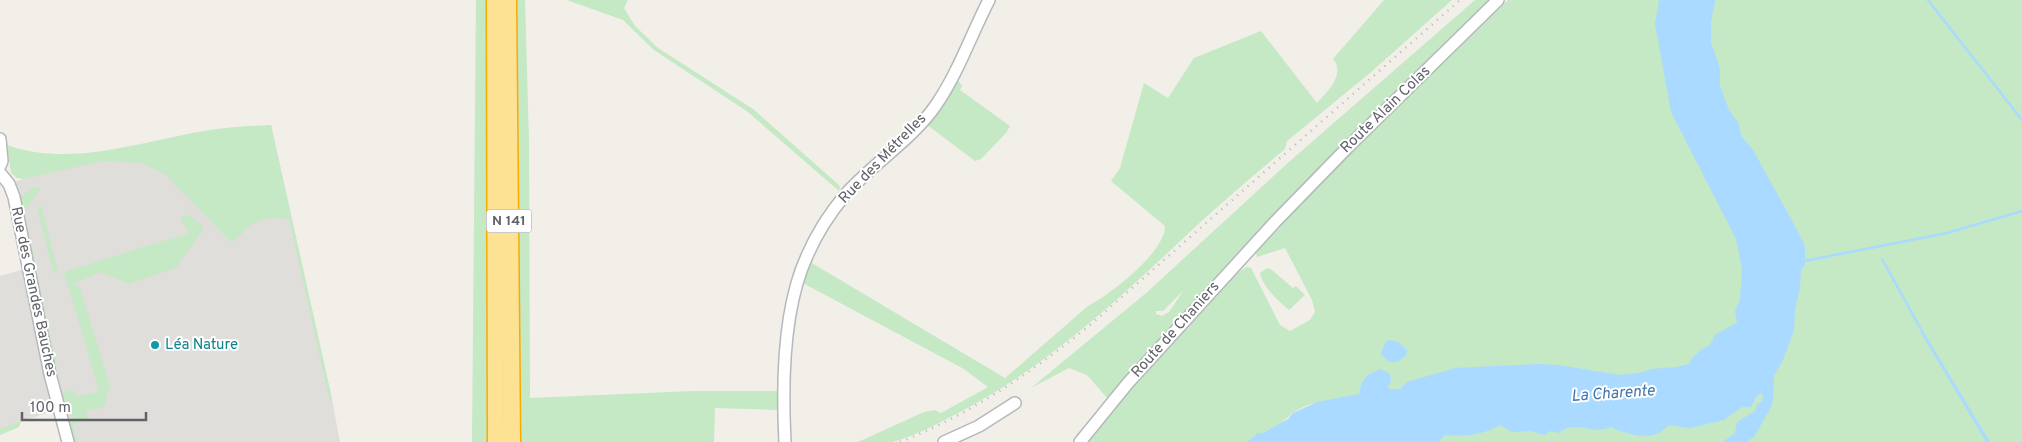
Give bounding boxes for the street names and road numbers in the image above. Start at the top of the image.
street label: Route Alain Colas [1337,62,1435,158]
street label: Rue des Métrelles [835,110,931,208]
street label: Rue des Grandes Bauches [6,205,60,379]
road number: N 141 [486,210,532,232]
street label: Route de Chaniers [1128,278,1224,382]

